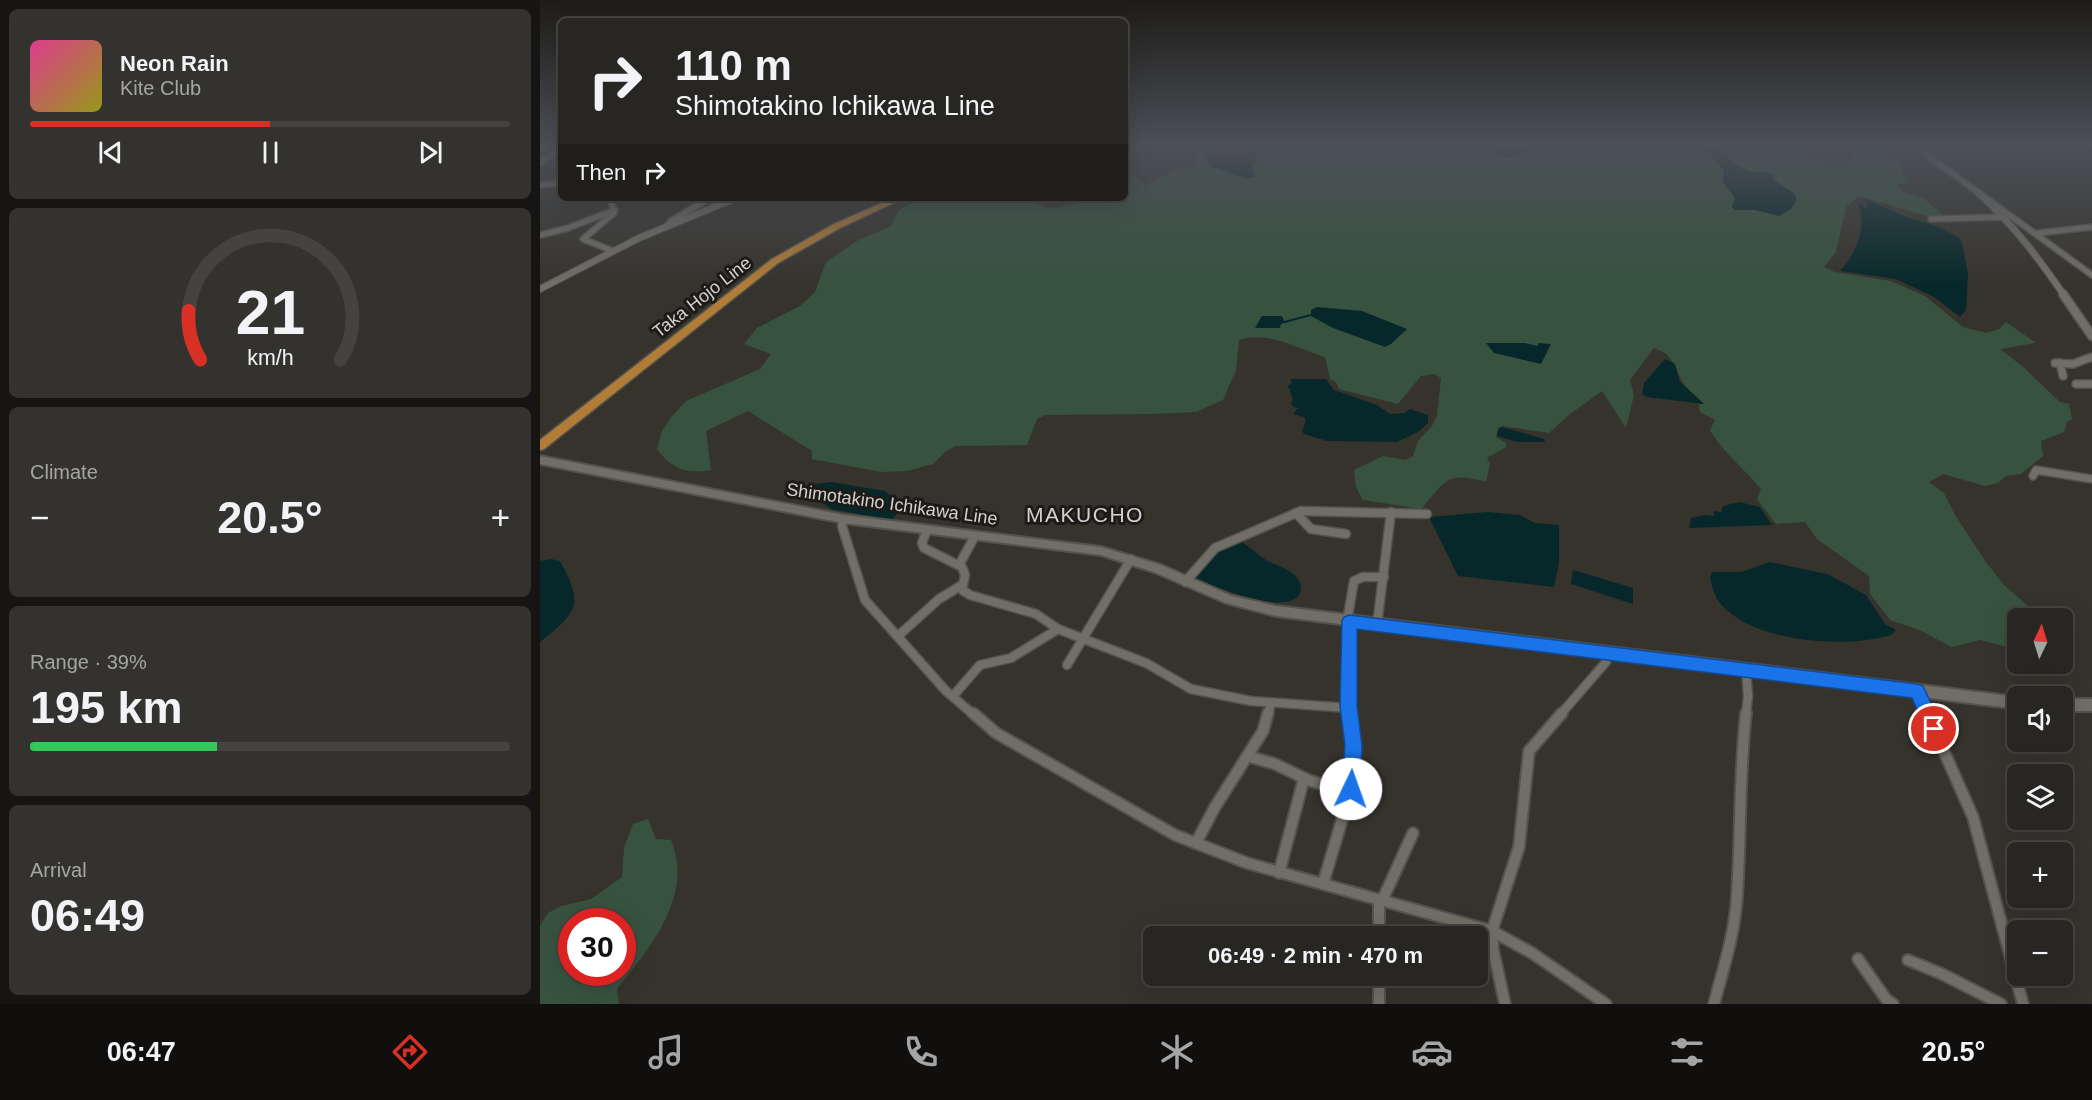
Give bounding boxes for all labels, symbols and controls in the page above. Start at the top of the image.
icon: right [576,42,654,120]
text: 110 m [675,42,792,89]
text: Neon Rain [120,51,229,76]
text: Kite Club [120,77,201,99]
text: Shimotakino Ichikawa Line [675,91,995,121]
icon: previous [94,136,127,169]
icon: pause [254,136,287,169]
icon: next [414,136,447,169]
icon: right [638,156,671,189]
text: Then [576,160,626,185]
street label: Taka Hojo Line [649,252,755,342]
text: 21 [235,278,305,347]
text: km/h [247,346,293,370]
text: Climate [30,461,98,483]
street label: Shimotakino Ichikawa Line [785,479,999,529]
text: 20.5° [217,492,323,543]
text: − [30,499,49,536]
text: + [491,499,510,536]
district label: MAKUCHO [1026,503,1144,526]
north arrow [2007,608,2073,674]
map controls [2007,608,2073,986]
text: Range · 39% [30,651,147,673]
text: 195 km [30,682,183,733]
button: sound [2007,686,2073,752]
pin [1908,703,1959,754]
icon: arrive [1917,712,1950,745]
position arrow [1319,757,1383,821]
button: layers [2007,764,2073,830]
button: + [2007,842,2073,908]
text: Arrival [30,859,87,881]
text: 06:49 [30,890,145,941]
speed limit sign: 30 [558,908,636,986]
button: − [2007,920,2073,986]
text: 06:49 · 2 min · 470 m [1208,943,1423,968]
icon: directions [389,1031,431,1073]
icon: music [645,1031,687,1073]
icon: phone [900,1031,942,1073]
icon: climate [1156,1031,1198,1073]
icon: car [1411,1031,1453,1073]
icon: filters [1666,1031,1708,1073]
text: 06:47 [107,1037,176,1067]
text: 20.5° [1922,1037,1985,1067]

